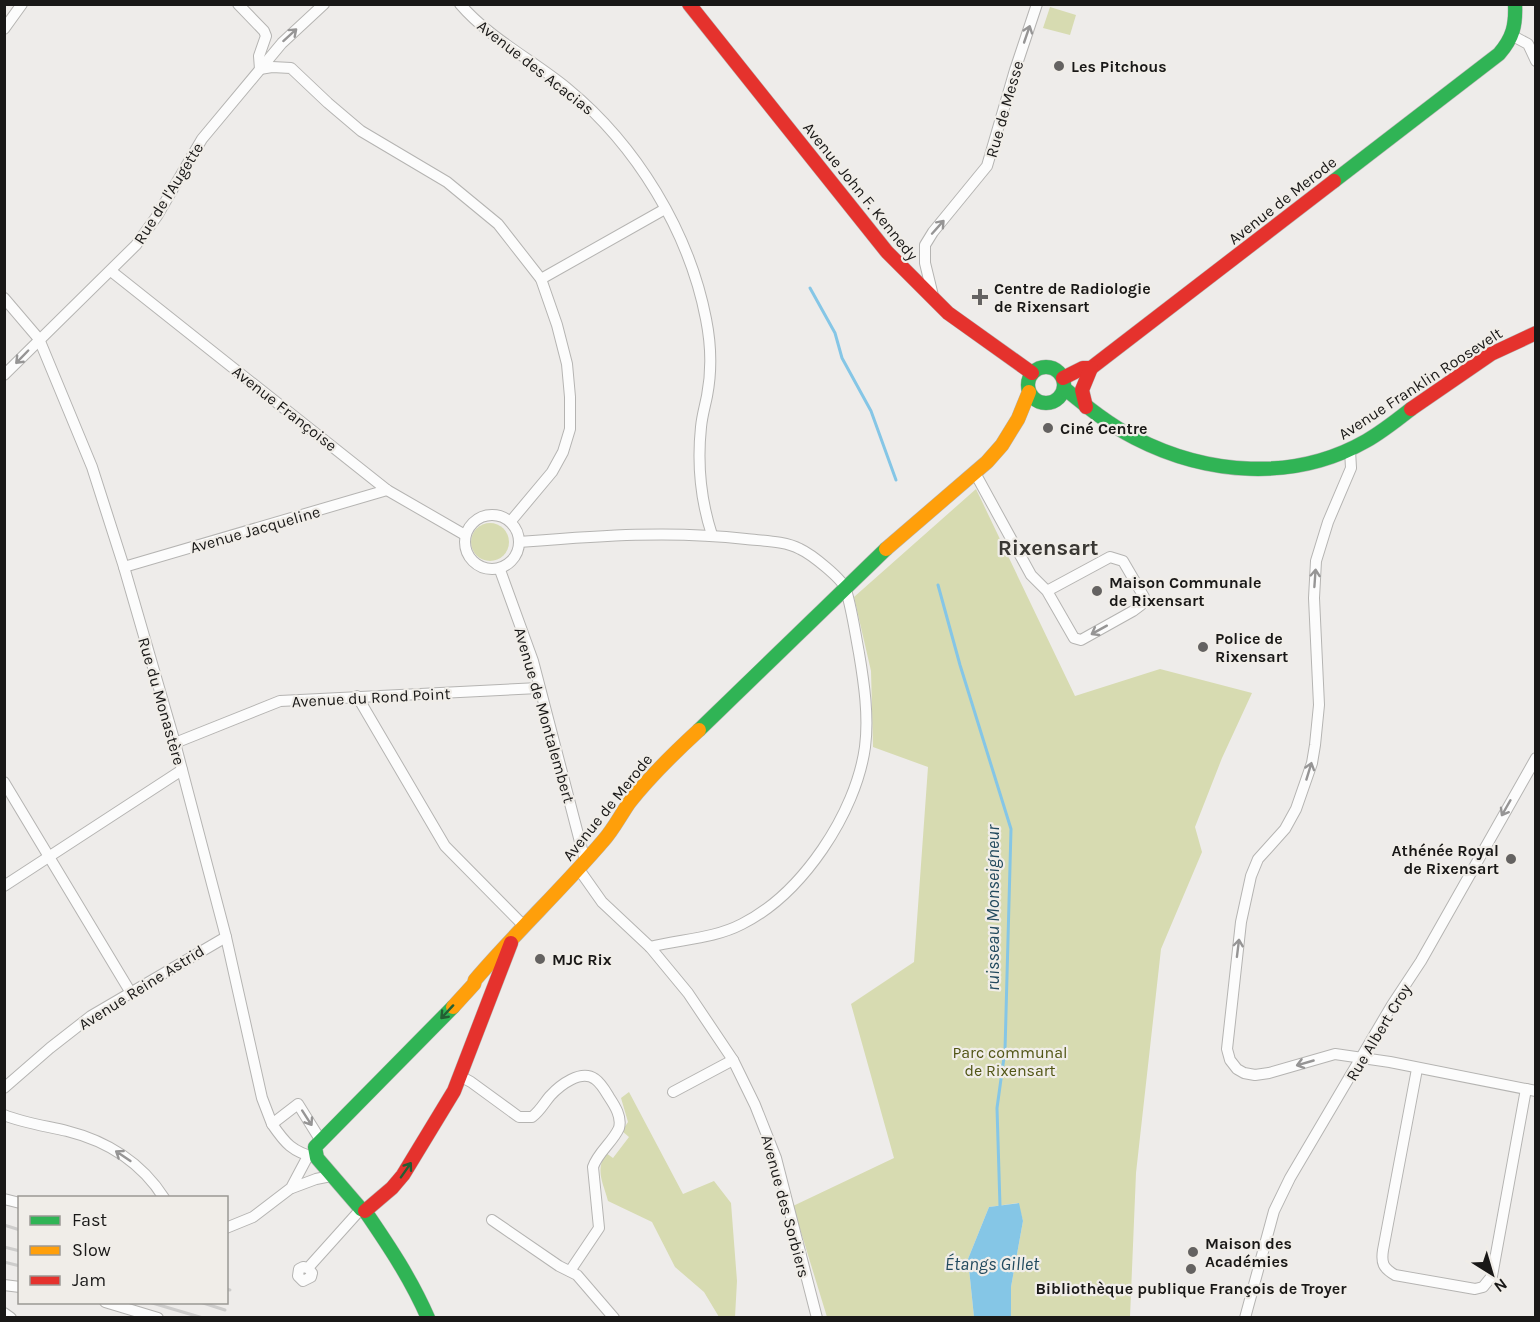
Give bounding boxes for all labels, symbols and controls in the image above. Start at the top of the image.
street label: Avenue des Acacias [474,16,598,119]
one-way arrow [1022,25,1033,44]
one-way arrow [283,28,298,42]
place label: Les Pitchous [1071,57,1167,76]
street label: Rue de Messe [982,59,1027,160]
marker: Les Pitchous [1052,59,1066,73]
street label: Avenue John F. Kennedy [799,118,923,265]
street label: Rue de l'Augette [130,139,207,247]
street label: Avenue de Merode [1224,152,1340,248]
one-way arrow [931,220,945,235]
place label: Centre de Radiologie de Rixensart [994,279,1151,316]
marker: Centre de Radiologie de Rixensart [971,288,989,306]
street label: Avenue Franklin Roosevelt [1335,323,1506,444]
one-way arrow [14,349,29,364]
street label: Avenue Françoise [229,362,341,455]
place label: Ciné Centre [1060,419,1148,438]
marker: Ciné Centre [1041,421,1055,435]
street label: Avenue Jacqueline [188,502,322,557]
district label: Rixensart [998,535,1099,561]
one-way arrow [1310,568,1321,588]
place label: Maison Communale de Rixensart [1109,573,1261,610]
marker: Maison Communale de Rixensart [1090,584,1104,598]
one-way arrow [1091,624,1108,636]
street label: Avenue de Montalembert [510,625,579,805]
place label: Police de Rixensart [1215,629,1288,666]
street label: Rue du Monastère [134,635,189,767]
marker: Police de Rixensart [1196,640,1210,654]
street label: Avenue du Rond Point [291,684,451,711]
street label: Avenue de Merode [558,750,656,865]
one-way arrow [1304,762,1315,781]
one-way arrow [1500,799,1512,816]
water label: ruisseau Monseigneur [982,824,1004,991]
place label: Athénée Royal de Rixensart [1392,841,1499,878]
marker: Athénée Royal de Rixensart [1504,852,1518,866]
one-way arrow [1233,939,1244,959]
street label: Avenue Reine Astrid [75,941,208,1034]
place label: MJC Rix [552,950,612,969]
marker: MJC Rix [533,952,547,966]
street label: Rue Albert Croy [1342,980,1415,1084]
one-way arrow [440,1005,454,1020]
park label: Parc communal de Rixensart [952,1043,1068,1080]
one-way arrow [1296,1058,1315,1069]
one-way arrow [301,1110,314,1127]
street label: Avenue des Sorbiers [757,1133,814,1280]
one-way arrow [116,1150,132,1162]
one-way arrow [400,1162,412,1178]
legend [18,1196,228,1304]
text: Fast [72,1209,107,1231]
place label: Maison des Académies [1205,1234,1292,1271]
text: Slow [72,1239,111,1261]
north arrow [1462,1244,1522,1304]
marker: Maison des Académies [1186,1245,1200,1259]
water label: Étangs Gillet [945,1253,1040,1275]
marker: Bibliothèque publique François de Troyer [1184,1262,1198,1276]
text: Jam [72,1269,106,1291]
text: N [1490,1275,1511,1297]
place label: Bibliothèque publique François de Troyer [1035,1279,1347,1298]

